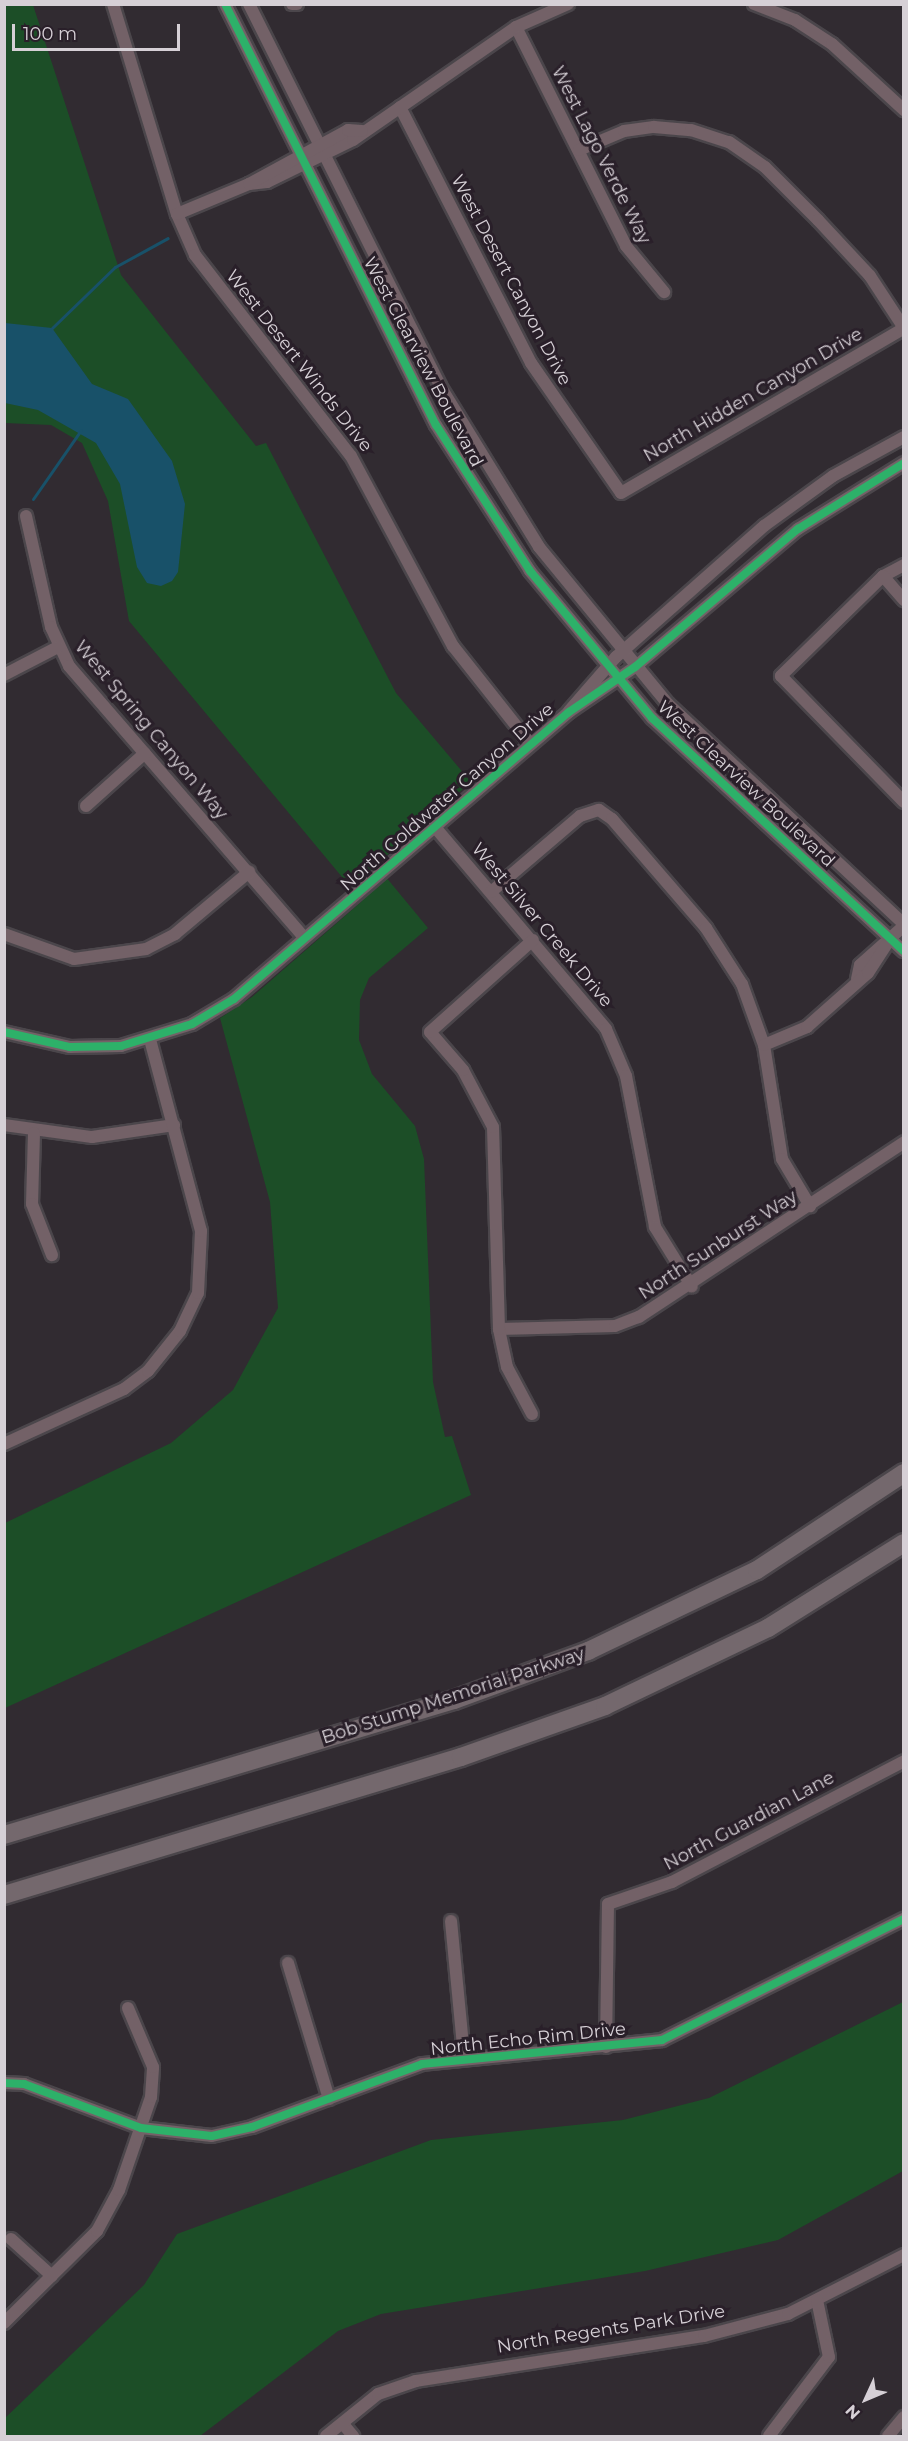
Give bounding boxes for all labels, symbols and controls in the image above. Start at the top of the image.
scale bar [15,12,183,50]
text: 100 m [23,23,77,45]
street label: West Lago Verde Way [547,63,655,247]
street label: West Desert Canyon Drive [446,171,576,389]
street label: West Clearview Boulevard [358,253,488,471]
street label: West Desert Winds Drive [221,266,377,456]
street label: North Hidden Canyon Drive [640,323,866,467]
street label: West Spring Canyon Way [70,636,232,824]
street label: West Clearview Boulevard [653,696,839,872]
street label: North Goldwater Canyon Drive [336,698,558,896]
street label: West Silver Creek Drive [467,838,617,1012]
street label: North Sunburst Way [635,1186,801,1304]
street label: Bob Stump Memorial Parkway [319,1643,587,1749]
street label: North Guardian Lane [660,1767,838,1875]
street label: North Echo Rim Drive [429,2018,627,2060]
street label: North Regents Park Drive [495,2300,727,2358]
north arrow [836,2369,896,2429]
text: N [841,2401,864,2423]

